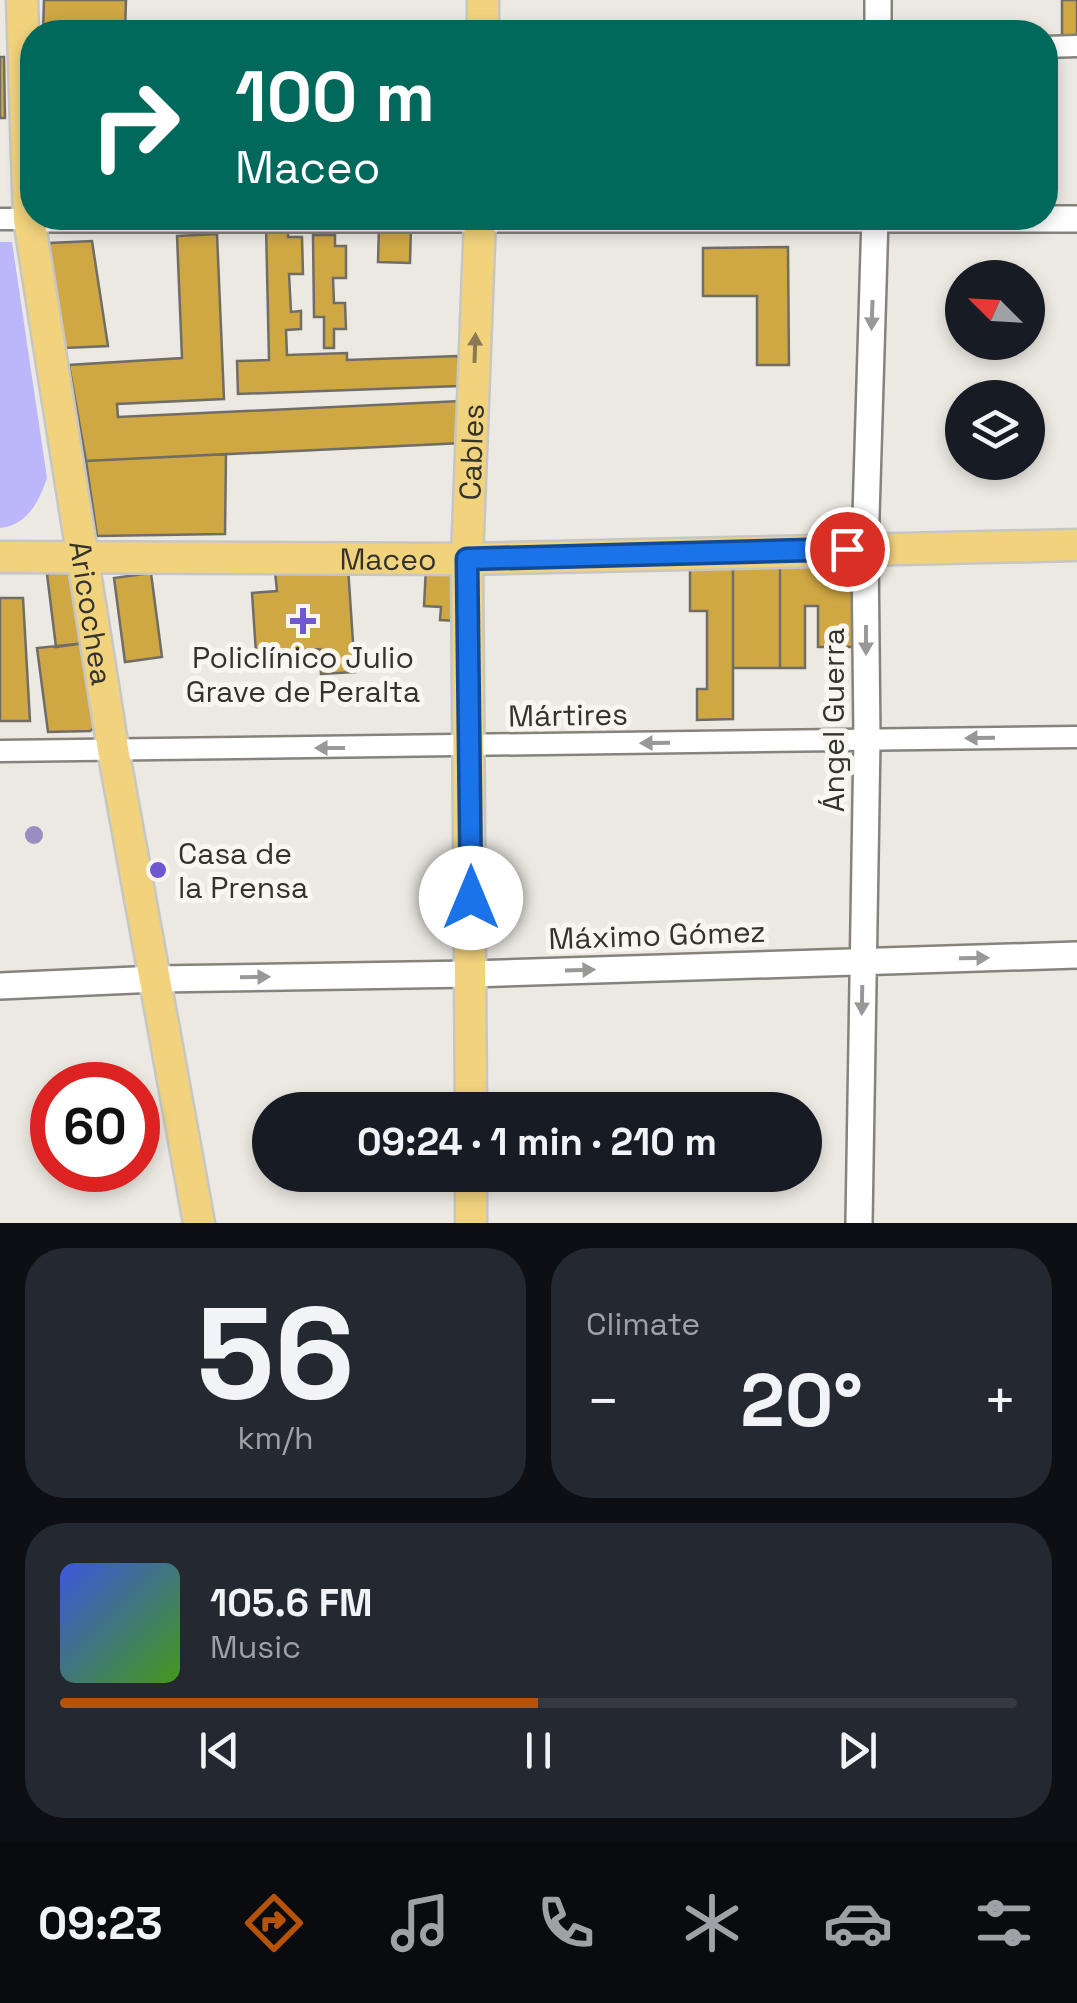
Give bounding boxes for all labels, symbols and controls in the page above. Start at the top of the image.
text: 100 m [235,52,435,141]
icon: right [70,60,200,190]
text: Maceo [235,139,381,196]
north arrow [945,260,1045,360]
map controls [945,260,1045,480]
one-way arrow [864,299,880,331]
one-way arrow [467,331,483,363]
button: layers [945,380,1045,480]
street label: Cables [450,403,492,501]
pin [805,507,890,592]
icon: arrive [820,522,875,577]
street label: Aricochea [61,538,122,688]
street label: Maceo [339,539,437,578]
marker: Policlínico Julio Grave de Peralta [290,608,316,634]
one-way arrow [858,624,874,656]
street label: Ángel Guerra [814,628,853,812]
place label: Policlínico Julio Grave de Peralta [186,638,420,711]
street label: Mártires [508,694,628,736]
one-way arrow [963,731,995,747]
one-way arrow [638,736,670,752]
one-way arrow [313,740,345,756]
place label: Casa de la Prensa [178,834,308,907]
position arrow [419,846,523,950]
marker: Casa de la Prensa [147,859,169,881]
street label: Máximo Gómez [548,912,766,958]
one-way arrow [959,949,991,965]
one-way arrow [564,962,596,978]
one-way arrow [239,969,271,985]
one-way arrow [854,984,870,1016]
speed limit sign: 60 [30,1062,160,1192]
text: 09:24 · 1 min · 210 m [357,1118,717,1166]
text: 56 [196,1270,355,1436]
text: Climate [586,1304,700,1344]
text: 20° [740,1352,863,1448]
text: − [586,1366,620,1436]
text: + [983,1366,1017,1436]
text: km/h [237,1418,314,1458]
text: 105.6 FM [210,1579,373,1627]
text: Music [210,1627,301,1667]
icon: previous [192,1723,247,1778]
icon: pause [511,1723,566,1778]
icon: next [830,1723,885,1778]
icon: directions [239,1888,309,1958]
icon: music [385,1888,455,1958]
icon: phone [531,1888,601,1958]
icon: climate [677,1888,747,1958]
icon: car [823,1888,893,1958]
icon: filters [969,1888,1039,1958]
text: 09:23 [38,1895,163,1952]

